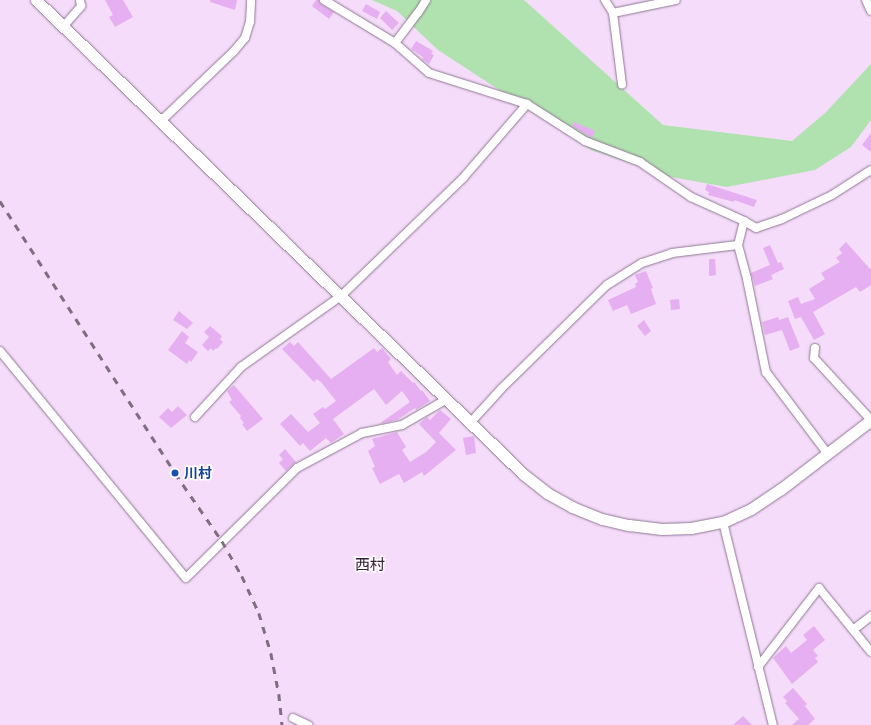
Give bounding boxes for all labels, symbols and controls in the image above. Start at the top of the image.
place label: 川村 [184,465,212,481]
marker: 川村 [169,467,181,479]
district label: 西村 [355,556,385,574]

